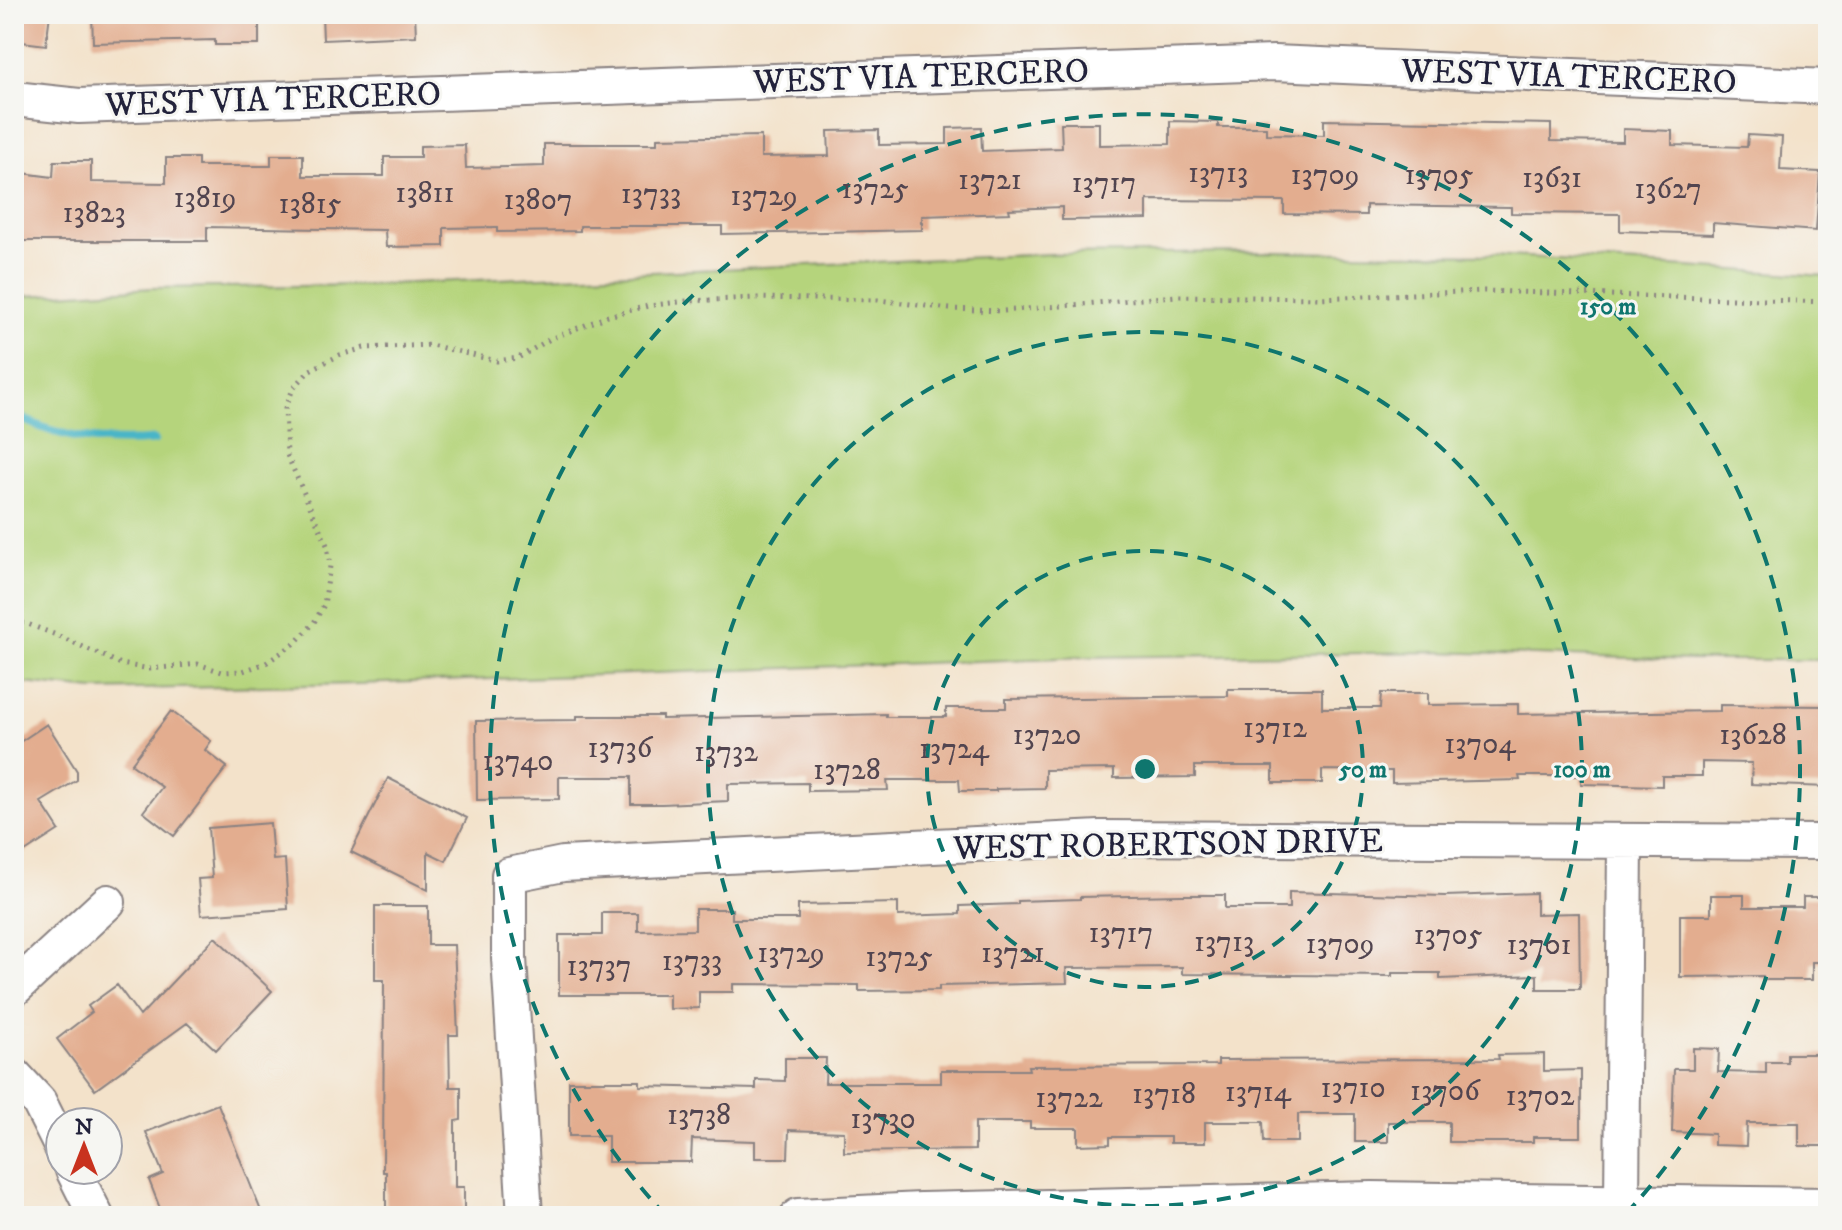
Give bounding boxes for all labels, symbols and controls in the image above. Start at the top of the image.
street label: WEST VIA TERCERO [751,50,1090,104]
street label: WEST VIA TERCERO [1399,50,1738,104]
street label: WEST VIA TERCERO [103,73,442,127]
house number: 13713 [1188,155,1248,192]
house number: 13709 [1290,157,1360,194]
house number: 13705 [1404,157,1474,194]
house number: 13631 [1522,160,1582,197]
house number: 13721 [958,162,1022,199]
house number: 13717 [1072,165,1136,202]
house number: 13725 [841,171,909,208]
house number: 13627 [1634,171,1702,208]
house number: 13811 [395,175,455,212]
house number: 13733 [621,176,681,213]
house number: 13729 [730,178,798,215]
house number: 13819 [173,180,237,217]
house number: 13807 [503,182,573,219]
house number: 13815 [279,186,342,223]
house number: 13823 [62,195,126,232]
text: 150 m [1580,292,1636,322]
house number: 13712 [1243,710,1307,747]
house number: 13720 [1013,717,1081,754]
house number: 13628 [1719,717,1787,754]
house number: 13704 [1444,726,1516,763]
house number: 13736 [588,730,654,767]
house number: 13724 [919,731,990,768]
house number: 13732 [694,734,758,771]
house number: 13740 [483,743,553,780]
house number: 13728 [813,752,881,789]
centre of rings [1131,755,1159,783]
text: 50 m [1338,755,1387,785]
text: 100 m [1553,755,1611,785]
street label: WEST ROBERTSON DRIVE [952,820,1383,870]
house number: 13717 [1089,915,1153,952]
house number: 13705 [1413,917,1483,954]
house number: 13713 [1194,924,1254,961]
house number: 13709 [1305,926,1375,963]
house number: 13701 [1506,927,1572,964]
house number: 13729 [757,935,825,972]
house number: 13721 [981,935,1045,972]
house number: 13725 [865,939,933,976]
house number: 13733 [662,943,722,980]
house number: 13737 [566,948,632,985]
house number: 13710 [1320,1070,1386,1107]
house number: 13706 [1410,1073,1481,1110]
house number: 13714 [1225,1074,1292,1111]
house number: 13718 [1132,1076,1196,1113]
house number: 13702 [1506,1078,1575,1115]
house number: 13722 [1035,1080,1103,1117]
house number: 13738 [667,1097,731,1134]
house number: 13730 [850,1101,916,1138]
north arrow [44,1106,124,1186]
text: N [75,1114,93,1141]

